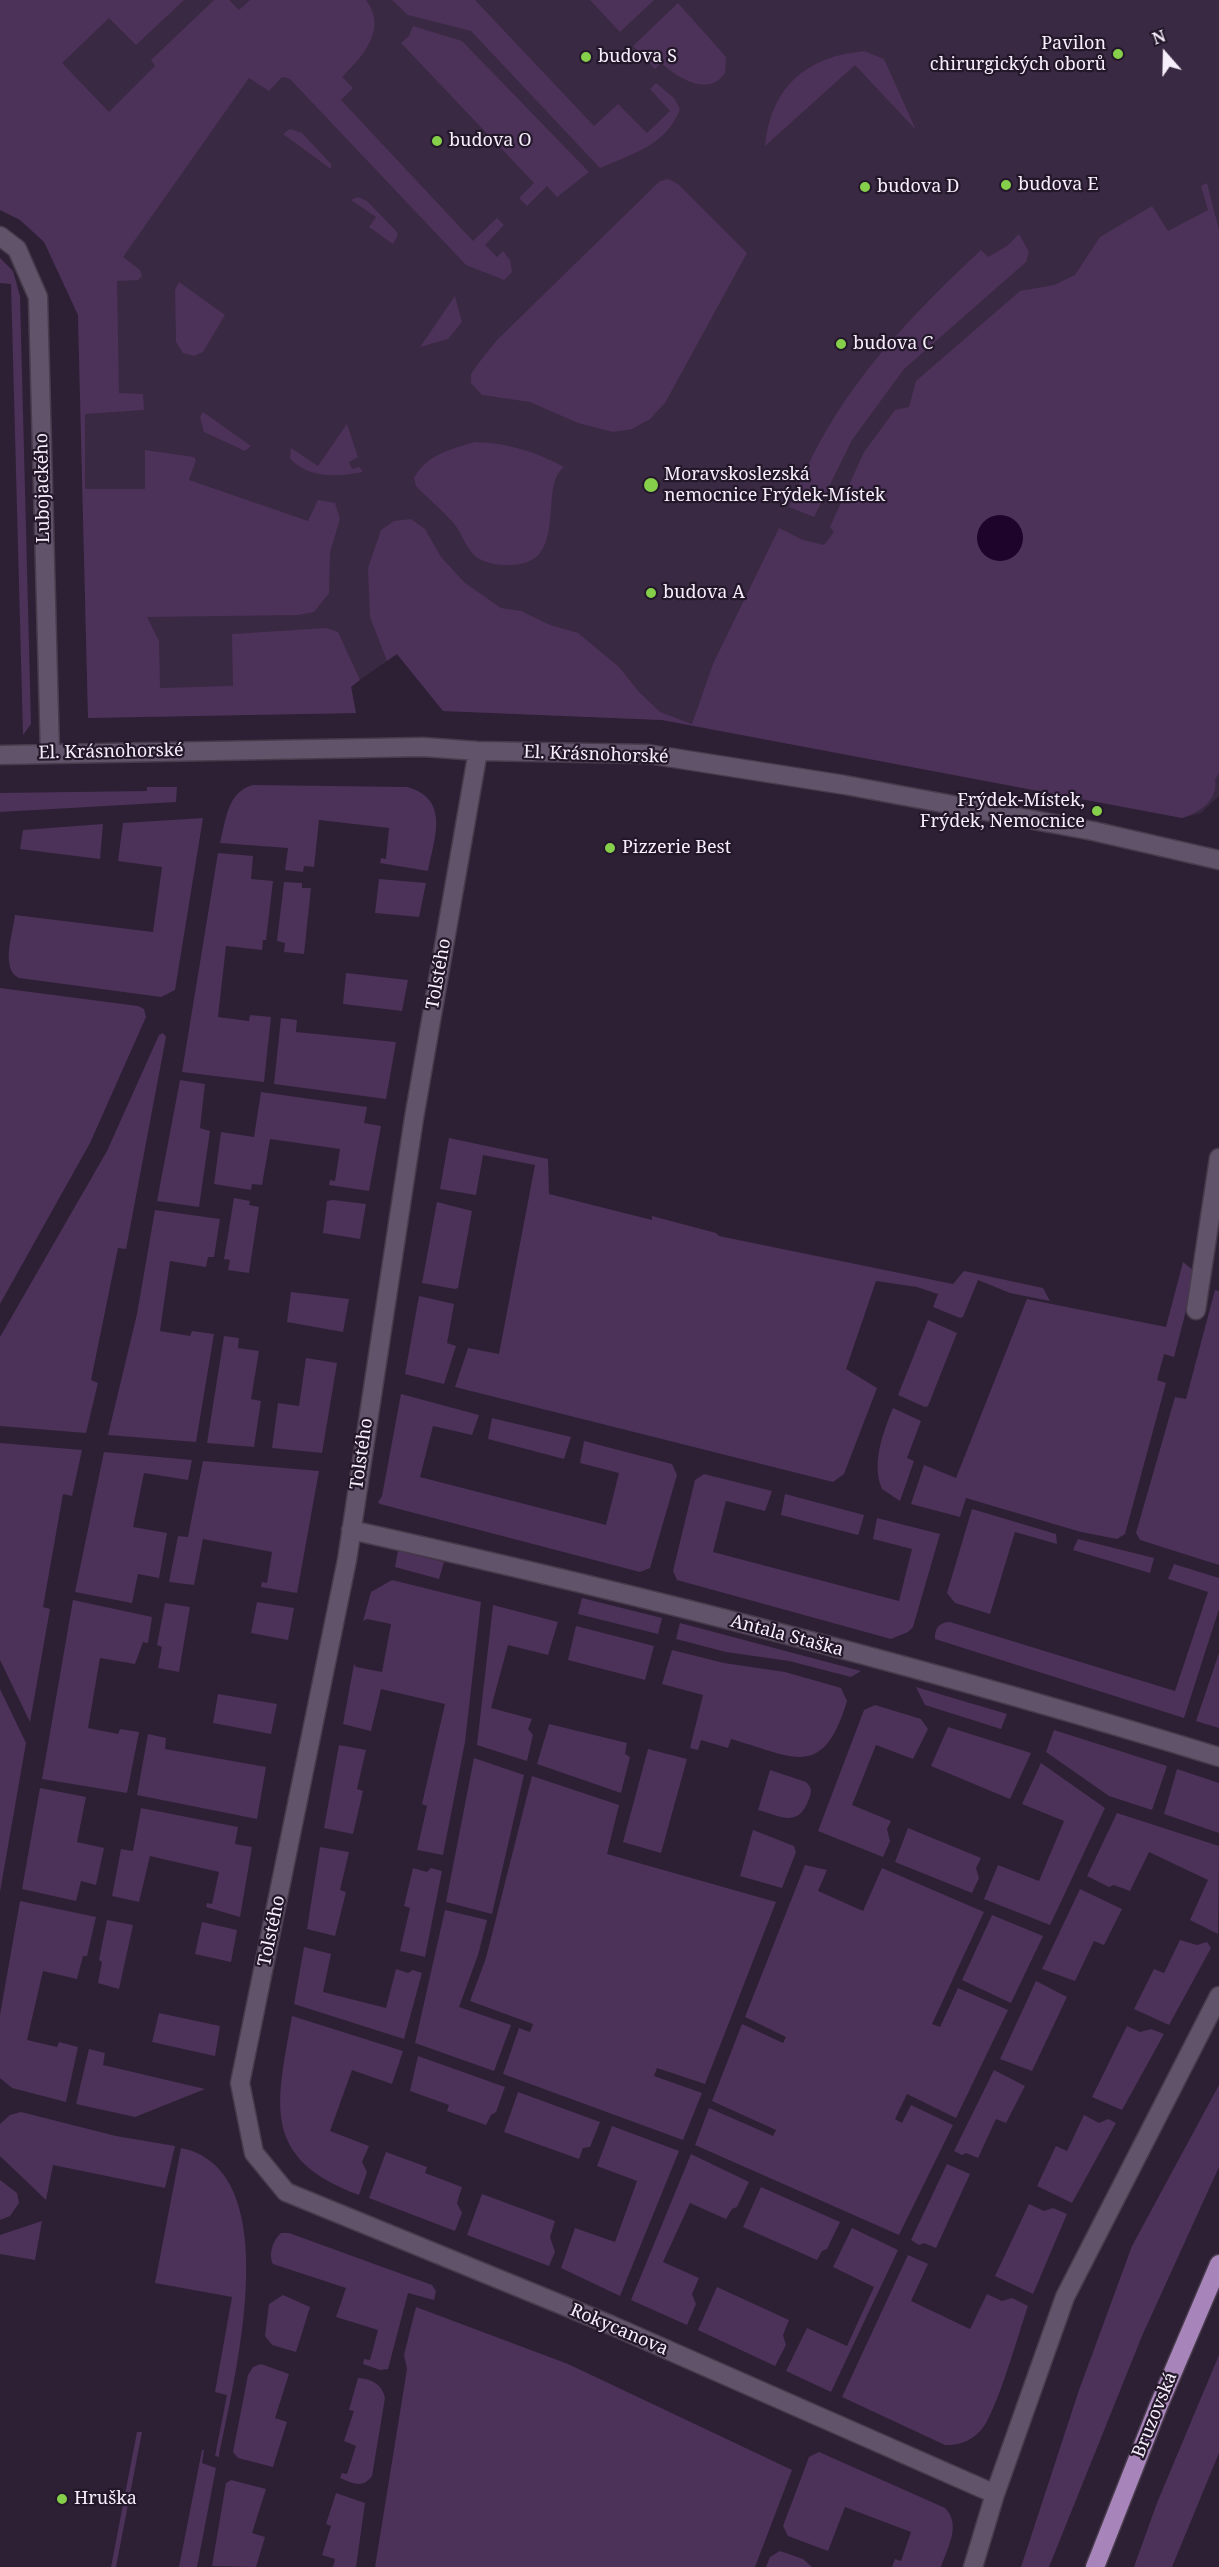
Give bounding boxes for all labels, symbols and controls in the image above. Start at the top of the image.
north arrow [1135,24,1195,84]
text: N [1149,25,1169,50]
place label: Pavilon chirurgických oborů [930,33,1106,76]
place label: budova S [598,46,677,68]
marker: Pavilon chirurgických oborů [1111,47,1125,61]
marker: budova S [579,50,593,64]
place label: budova O [449,130,532,152]
marker: budova O [430,134,444,148]
place label: budova E [1018,174,1098,196]
place label: budova D [877,176,959,198]
marker: budova E [999,178,1013,192]
marker: budova D [858,180,872,194]
place label: budova C [853,333,933,355]
marker: budova C [834,337,848,351]
street label: Lubojackého [31,433,55,543]
place label: Moravskoslezská nemocnice Frýdek-Místek [664,464,885,506]
marker: Moravskoslezská nemocnice Frýdek-Místek [642,476,660,494]
place label: budova A [663,582,745,604]
marker: budova A [644,586,658,600]
street label: El. Krásnohorské [38,740,184,764]
street label: El. Krásnohorské [523,742,669,768]
place label: Frýdek-Místek, Frýdek, Nemocnice [920,790,1085,832]
marker: Frýdek-Místek, Frýdek, Nemocnice [1090,804,1104,818]
place label: Pizzerie Best [622,837,731,859]
marker: Pizzerie Best [603,841,617,855]
street label: Tolstého [422,937,456,1011]
street label: Tolstého [346,1417,378,1491]
street label: Antala Staška [728,1611,846,1661]
street label: Tolstého [254,1894,290,1968]
street label: Rokycanova [567,2300,671,2360]
street label: Bruzovská [1128,2369,1182,2461]
place label: Hruška [74,2488,137,2510]
marker: Hruška [55,2492,69,2506]

